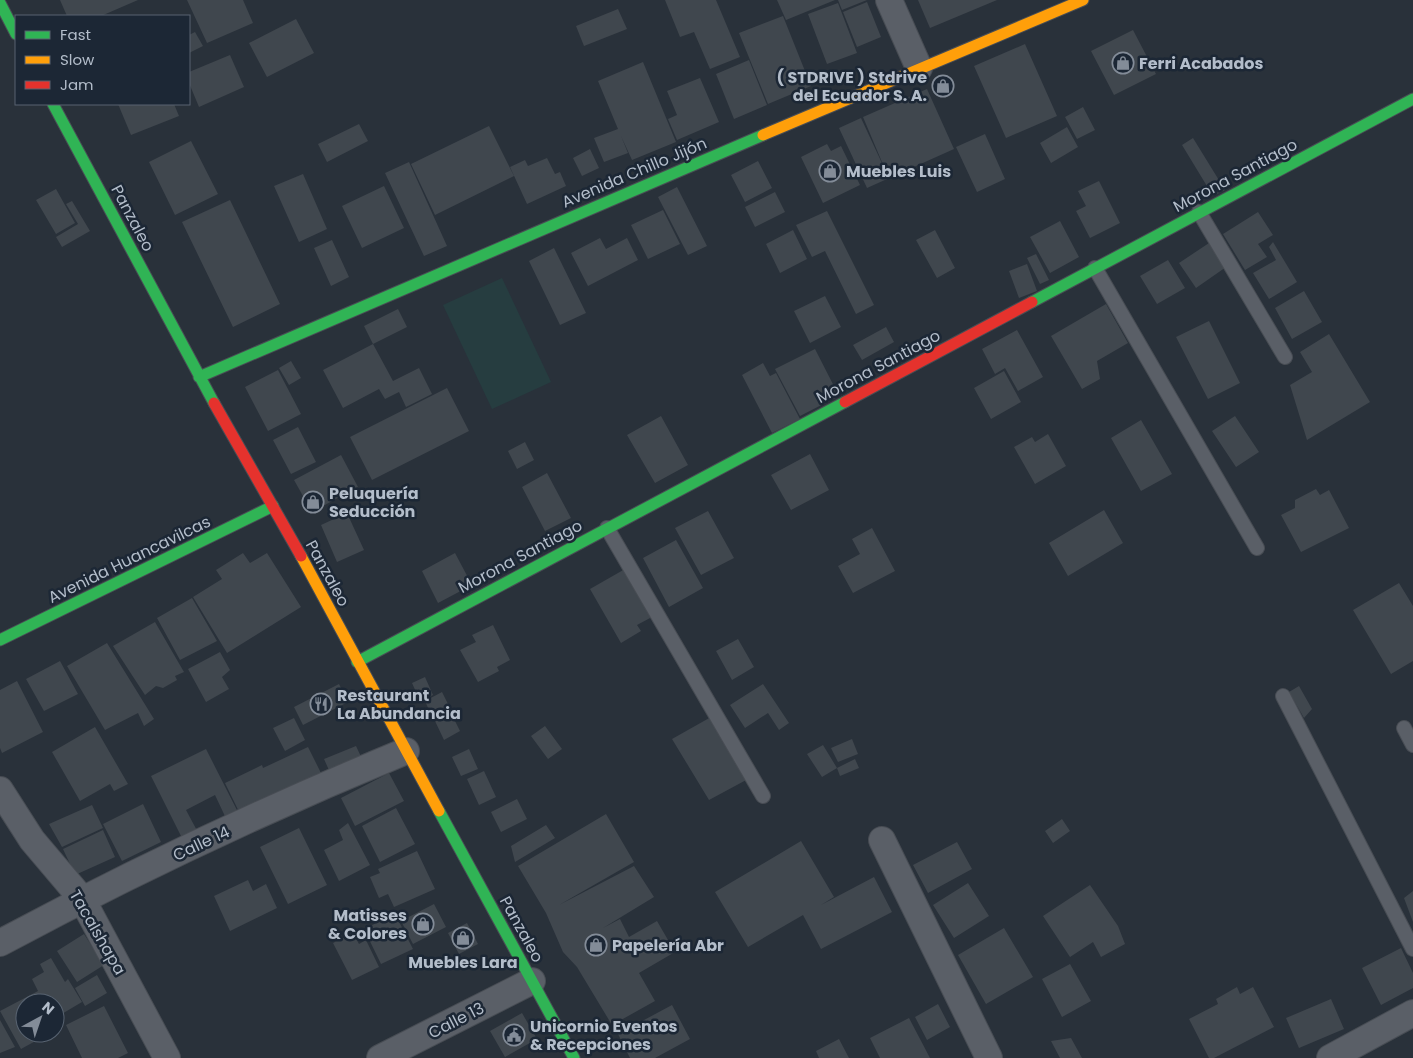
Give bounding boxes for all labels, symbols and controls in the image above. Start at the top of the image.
legend [15,15,190,105]
text: Fast [60,24,91,45]
text: Slow [60,49,95,70]
shop icon: Ferri Acabados [1111,51,1135,75]
place label: Ferri Acabados [1139,52,1264,75]
place label: ( STDRIVE ) Stdrive del Ecuador S. A. [777,66,927,107]
text: Jam [60,74,94,95]
shop icon: ( STDRIVE ) Stdrive del Ecuador S. A. [931,74,955,98]
street label: Avenida Chillo Jijón [558,131,710,213]
street label: Morona Santiago [1169,133,1301,218]
shop icon: Muebles Luis [818,159,842,183]
place label: Muebles Luis [846,160,951,183]
street label: Panzaleo [105,181,160,256]
street label: Morona Santiago [812,324,944,409]
place label: Peluquería Seducción [329,482,419,523]
shop icon: Peluquería Seducción [301,490,325,514]
street label: Avenida Huancavilcas [44,510,214,609]
street label: Morona Santiago [454,514,586,599]
street label: Panzaleo [300,536,355,611]
place label: Restaurant La Abundancia [337,684,461,725]
restaurant icon: Restaurant La Abundancia [309,692,333,716]
street label: Calle 14 [169,820,233,867]
street label: Tacalshapa [64,885,131,979]
street label: Panzaleo [494,892,549,967]
place label: Matisses & Colores [328,904,407,945]
shop icon: Matisses & Colores [411,912,435,936]
shop icon: Muebles Lara [451,926,475,950]
shop icon: Papelería Abr [584,933,608,957]
place label: Papelería Abr [612,934,724,957]
place label: Muebles Lara [408,951,518,974]
north arrow [15,993,65,1043]
text: N [38,997,59,1019]
street label: Calle 13 [424,997,488,1044]
place label: Unicornio Eventos & Recepciones [530,1015,678,1056]
public building icon: Unicornio Eventos & Recepciones [502,1023,526,1047]

